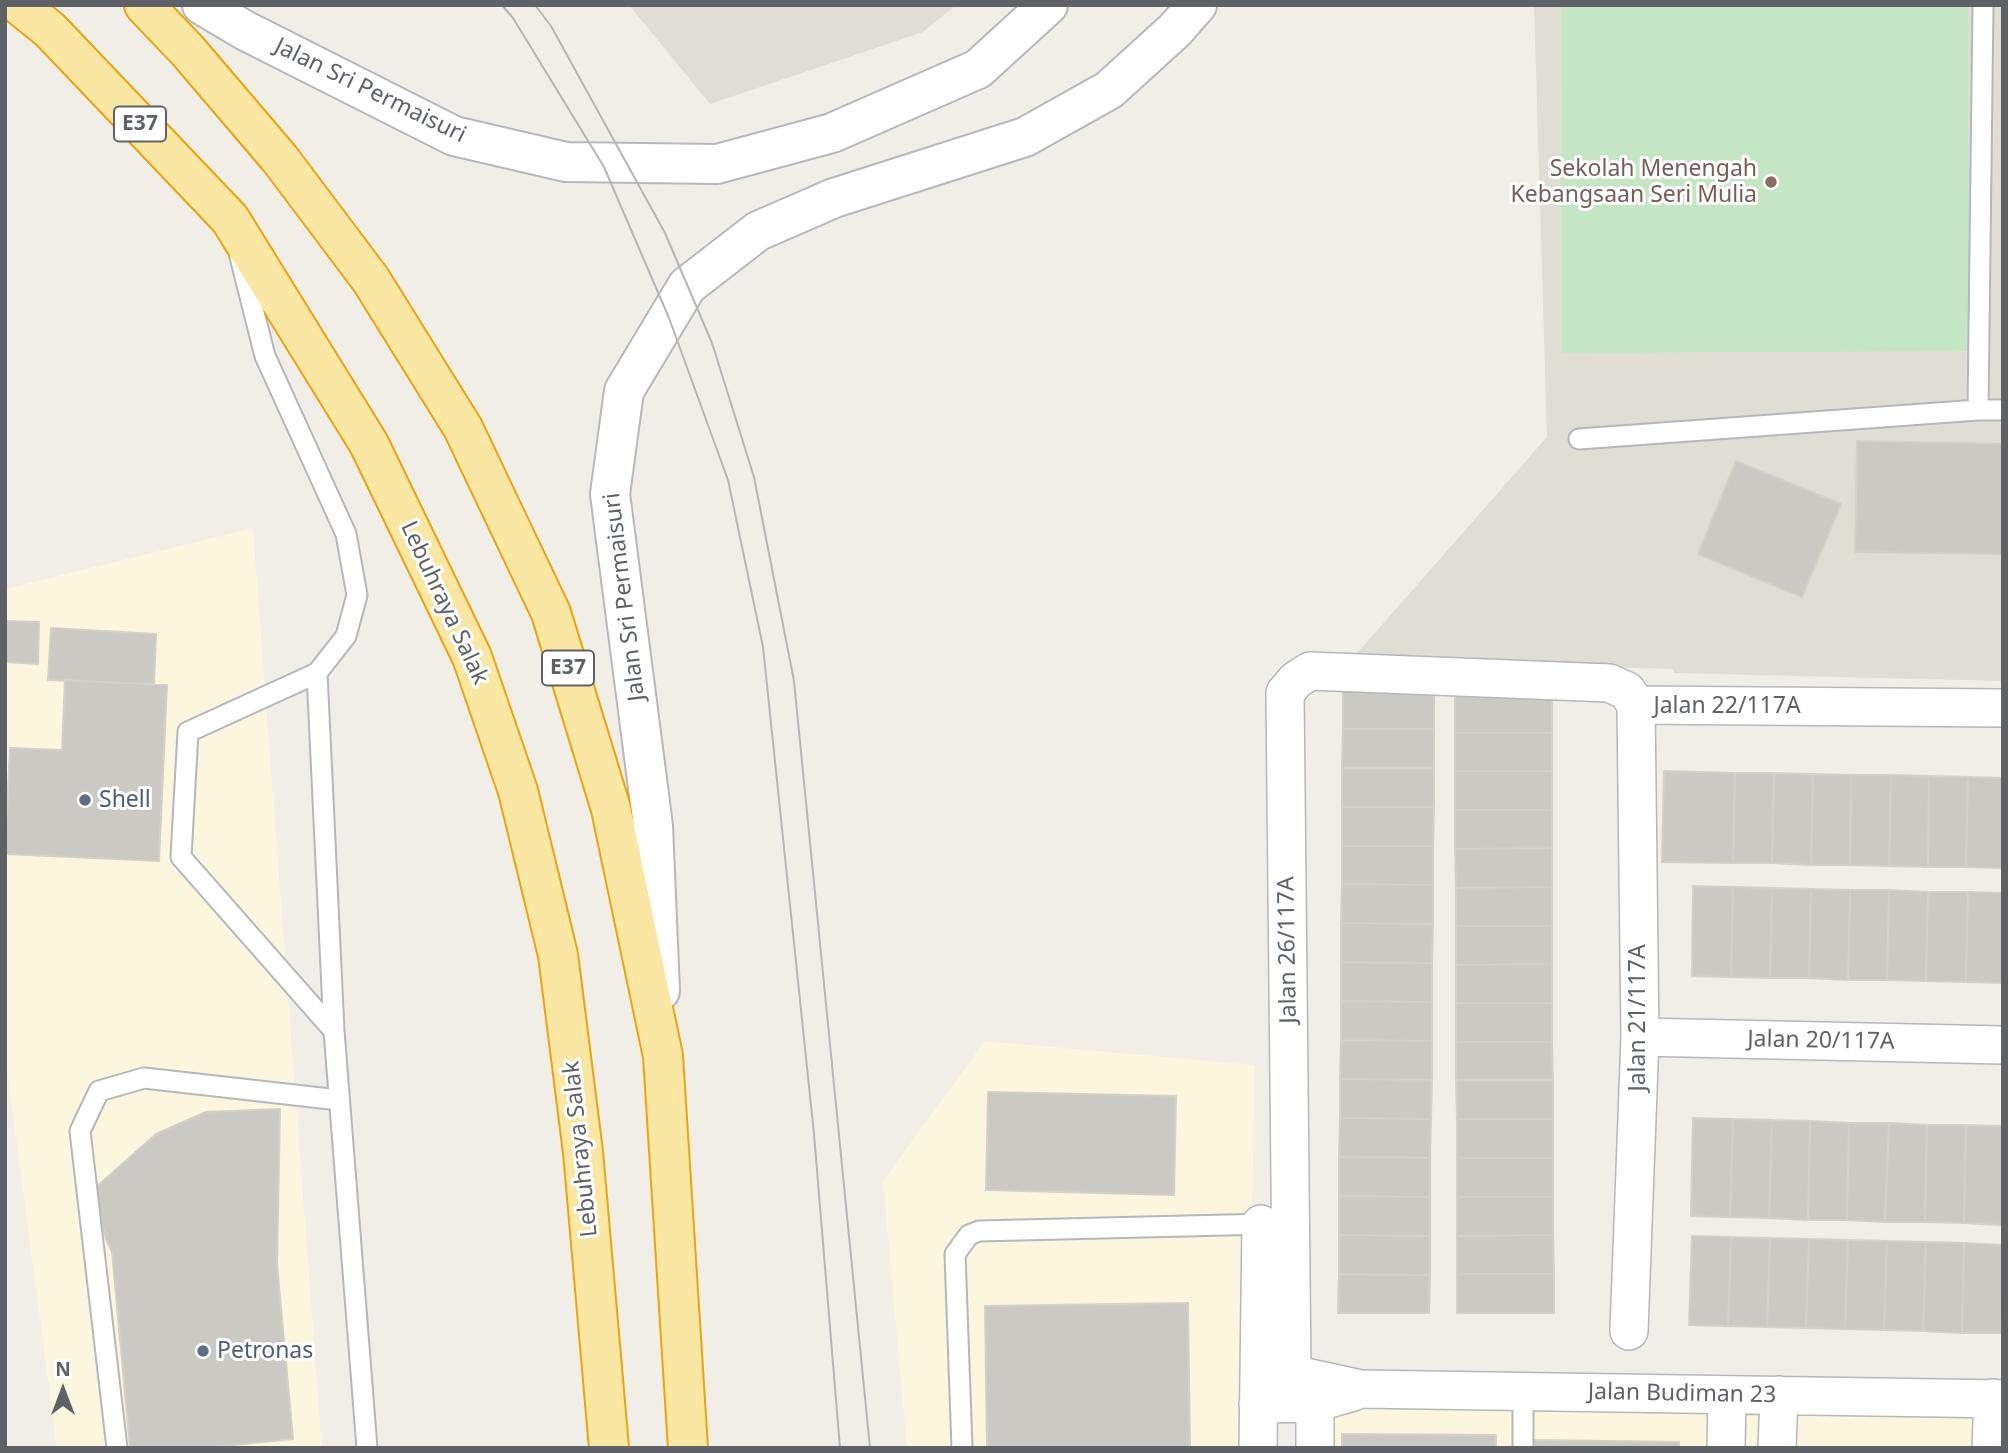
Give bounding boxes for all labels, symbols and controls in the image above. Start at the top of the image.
street label: Jalan Sri Permaisuri [270,33,470,149]
road number: E37 [114,106,166,142]
place label: Sekolah Menengah Kebangsaan Seri Mulia [1511,155,1757,209]
marker: Sekolah Menengah Kebangsaan Seri Mulia [1763,174,1779,190]
street label: Jalan Sri Permaisuri [599,491,651,703]
street label: Lebuhraya Salak [394,517,494,689]
road number: E37 [542,650,594,686]
street label: Jalan 22/117A [1653,692,1801,720]
place label: Shell [99,786,151,814]
marker: Shell [77,792,93,808]
street label: Jalan 26/117A [1273,876,1303,1024]
street label: Jalan 21/117A [1624,944,1652,1092]
street label: Jalan 20/117A [1747,1026,1895,1056]
street label: Lebuhraya Salak [558,1060,604,1238]
place label: Petronas [217,1337,313,1365]
marker: Petronas [195,1343,211,1359]
north arrow [28,1355,98,1425]
text: N [55,1356,71,1382]
street label: Jalan Budiman 23 [1588,1379,1776,1409]

